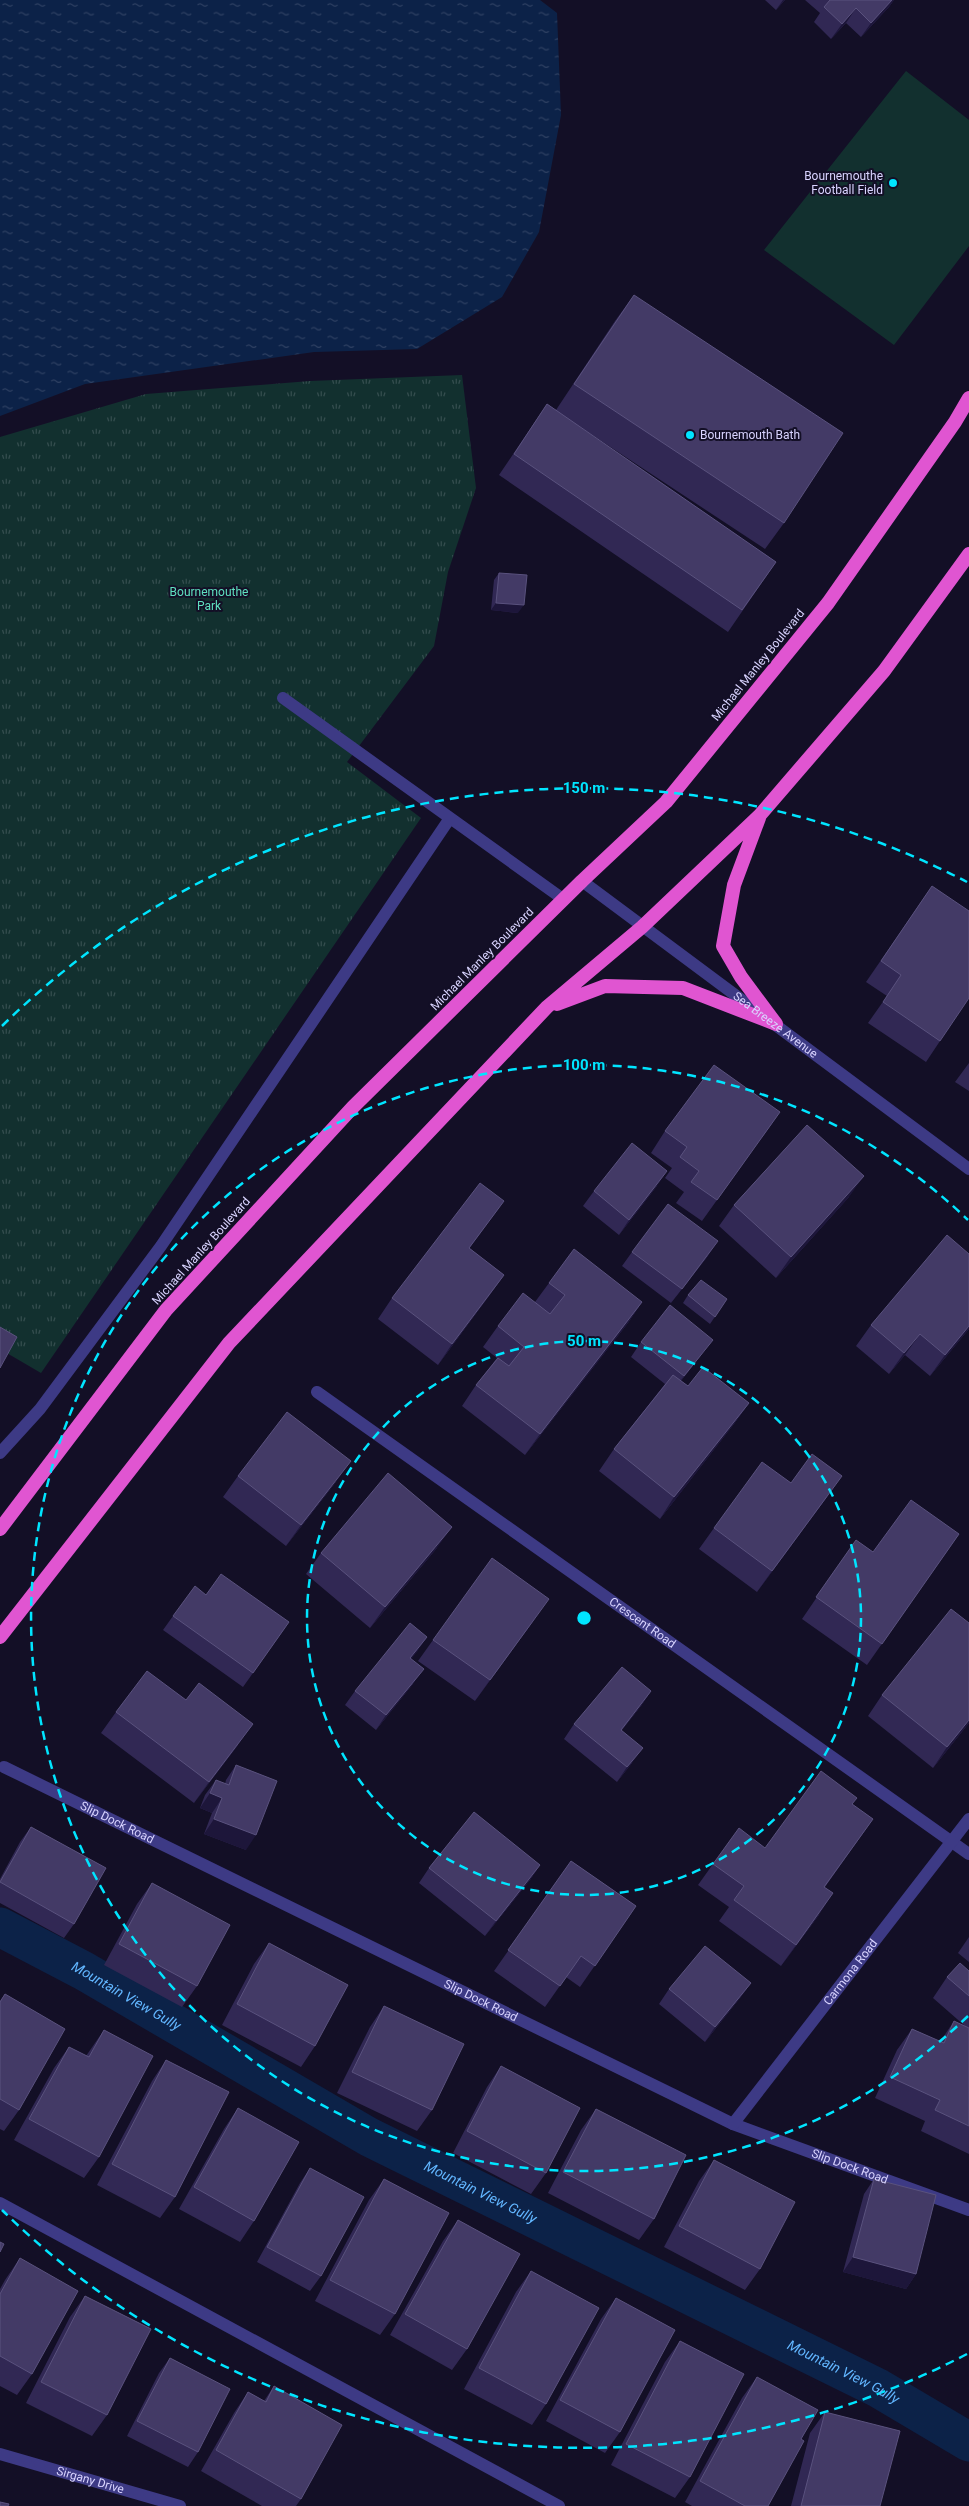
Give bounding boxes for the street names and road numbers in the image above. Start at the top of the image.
street label: Michael Manley Boulevard [709,606,807,724]
street label: Michael Manley Boulevard [428,905,536,1013]
street label: Sea Breeze Avenue [730,989,820,1061]
street label: Michael Manley Boulevard [149,1194,253,1308]
street label: Crescent Road [607,1594,678,1651]
street label: Slip Dock Road [78,1798,156,1846]
street label: Carmona Road [821,1936,880,2008]
street label: Slip Dock Road [442,1977,520,2024]
street label: Slip Dock Road [810,2146,890,2187]
street label: Sirgany Drive [55,2464,126,2496]

